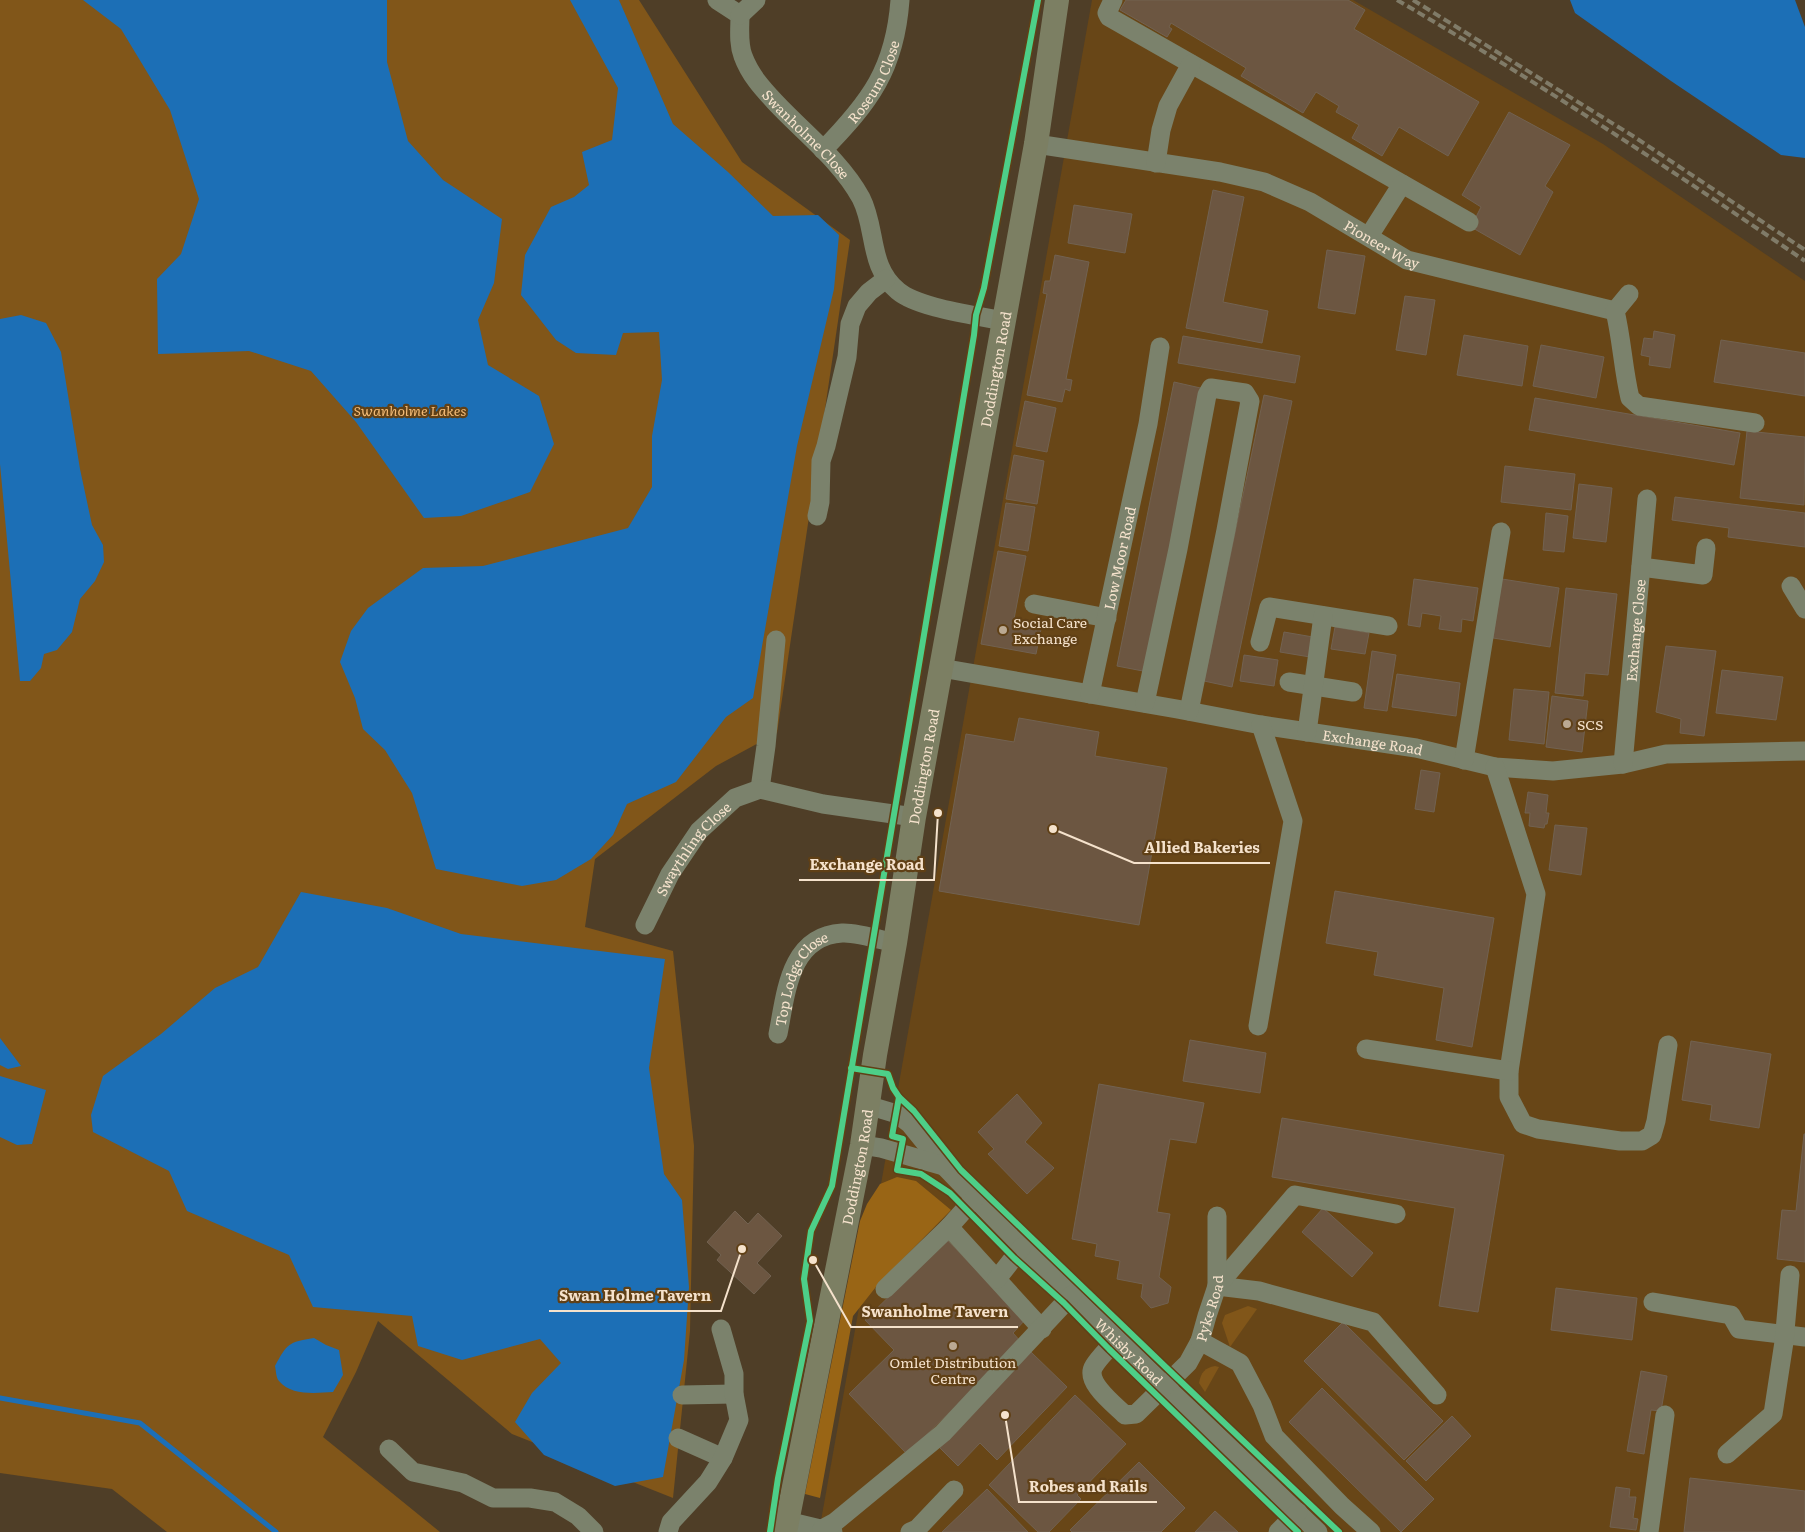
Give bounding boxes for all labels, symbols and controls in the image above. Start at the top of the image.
street label: Roseum Close [842,38,904,127]
street label: Swanholme Close [758,85,855,183]
street label: Pioneer Way [1340,215,1423,273]
street label: Doddington Road [975,309,1016,429]
park label: Swanholme Lakes [354,400,466,420]
street label: Low Moor Road [1098,504,1140,612]
street label: Exchange Close [1620,578,1650,683]
place label: Social Care Exchange [1013,612,1087,648]
marker: Social Care Exchange [997,624,1009,636]
street label: Doddington Road [903,707,944,826]
place label: SCS [1577,714,1603,734]
marker: SCS [1561,718,1573,730]
street label: Exchange Road [1321,724,1425,759]
street label: Swaythling Close [651,797,735,899]
callout: Allied Bakeries [1134,833,1270,863]
text: Allied Bakeries [1144,835,1260,858]
callout: Exchange Road [799,850,934,880]
text: Exchange Road [809,852,925,875]
street label: Top Lodge Close [770,926,831,1028]
street label: Doddington Road [836,1107,877,1227]
street label: Pyke Road [1190,1275,1227,1344]
callout: Swan Holme Tavern [549,1281,721,1311]
text: Swan Holme Tavern [559,1283,712,1306]
callout: Swanholme Tavern [851,1297,1018,1327]
text: Swanholme Tavern [862,1299,1009,1322]
street label: Whisby Road [1091,1313,1168,1390]
marker: Omlet Distribution Centre [947,1340,959,1352]
place label: Omlet Distribution Centre [890,1352,1016,1388]
callout: Robes and Rails [1019,1472,1157,1502]
text: Robes and Rails [1029,1474,1148,1497]

